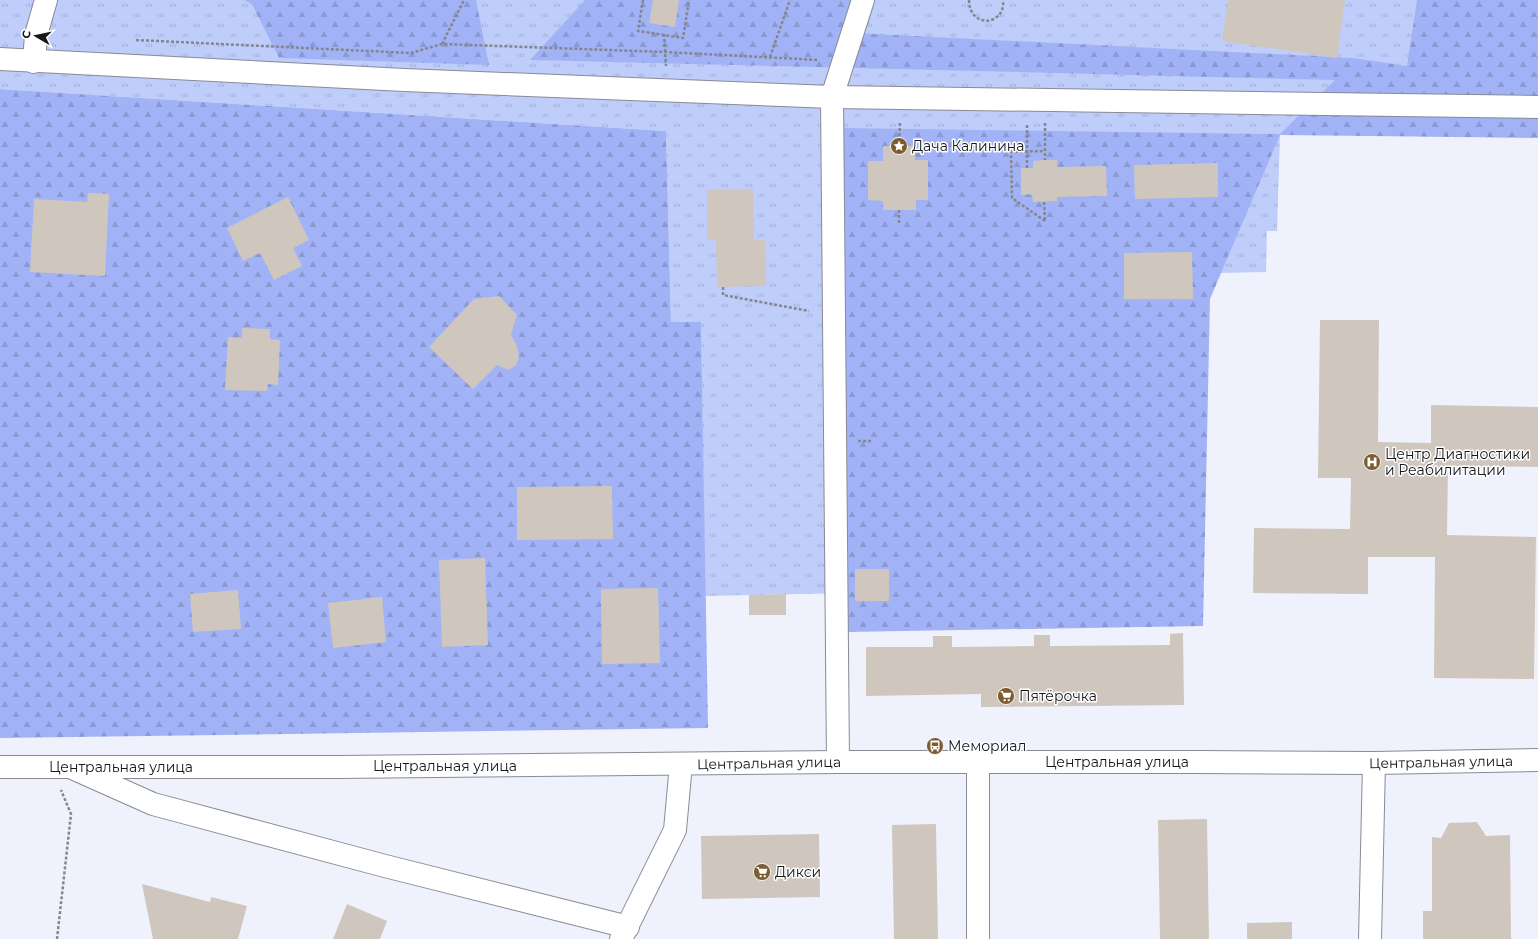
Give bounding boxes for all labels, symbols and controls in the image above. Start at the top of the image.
north arrow [16,16,56,56]
text: С [19,29,34,39]
place icon: Дача Калинина [889,136,909,156]
place label: Дача Калинина [912,137,1024,155]
place label: Центр Диагностики и Реабилитации [1385,445,1530,479]
hospital icon: Центр Диагностики и Реабилитации [1362,452,1382,472]
supermarket icon: Пятёрочка [996,686,1016,706]
place label: Пятёрочка [1019,687,1097,705]
bus stop icon: Мемориал [925,736,945,756]
place label: Мемориал [948,737,1026,755]
street label: Центральная улица [1369,752,1513,772]
street label: Центральная улица [697,753,841,773]
street label: Центральная улица [1045,753,1189,771]
street label: Центральная улица [373,757,517,775]
street label: Центральная улица [49,758,193,776]
supermarket icon: Дикси [752,862,772,882]
place label: Дикси [775,863,821,881]

